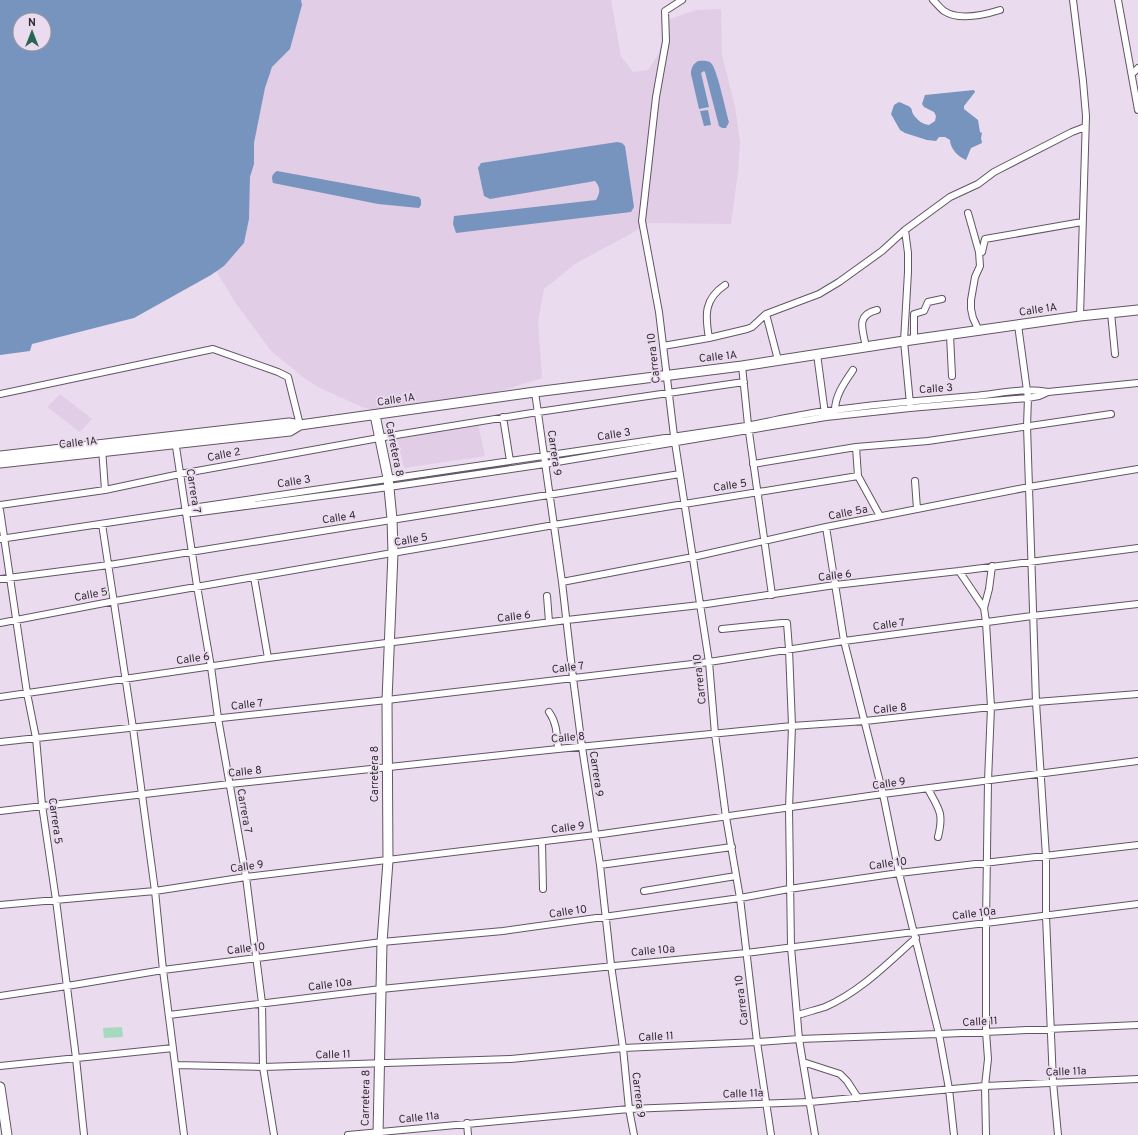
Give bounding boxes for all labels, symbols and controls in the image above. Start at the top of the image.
north arrow [12,12,52,52]
text: N [28,16,36,30]
street label: Calle 1A [1018,300,1058,320]
street label: Carrera 10 [644,332,664,384]
street label: Calle 1A [698,348,738,366]
street label: Calle 3 [919,381,953,397]
street label: Calle 1A [376,390,416,410]
street label: Carretera 8 [382,420,406,478]
street label: Calle 3 [596,425,632,445]
street label: Carrera 9 [544,429,564,477]
street label: Calle 1A [58,434,98,452]
street label: Calle 2 [206,445,242,465]
street label: Carrera 7 [183,468,203,515]
street label: Calle 3 [276,472,312,492]
street label: Calle 5 [712,476,748,496]
street label: Calle 5a [827,502,869,524]
street label: Calle 4 [321,508,357,528]
street label: Calle 5 [393,530,429,550]
street label: Calle 6 [817,567,853,585]
street label: Calle 5 [73,585,109,605]
street label: Calle 6 [496,608,532,626]
street label: Calle 7 [872,616,906,634]
street label: Calle 6 [175,650,211,668]
street label: Carrera 10 [690,653,710,705]
street label: Calle 7 [551,659,585,677]
street label: Calle 7 [230,696,264,714]
street label: Calle 8 [872,700,908,718]
street label: Calle 8 [551,730,585,746]
street label: Carretera 8 [368,746,382,802]
street label: Carrera 9 [586,750,606,798]
street label: Calle 8 [227,763,263,781]
street label: Calle 9 [871,775,907,793]
street label: Carrera 7 [233,788,255,835]
street label: Carrera 5 [45,797,65,845]
street label: Calle 9 [550,819,586,837]
street label: Calle 10 [868,854,908,874]
street label: Calle 9 [229,858,265,876]
street label: Calle 10 [548,902,588,922]
street label: Calle 10a [951,904,997,924]
street label: Calle 10 [226,940,266,958]
street label: Calle 10a [630,942,676,960]
street label: Carrera 10 [732,974,752,1026]
street label: Calle 10a [307,975,353,995]
street label: Calle 11 [962,1014,998,1030]
street label: Calle 11 [638,1029,674,1045]
street label: Calle 11 [315,1047,351,1063]
street label: Calle 11a [1045,1064,1087,1080]
street label: Carretera 8 [359,1070,373,1126]
street label: Carrera 9 [628,1071,648,1119]
street label: Calle 11a [722,1086,764,1102]
street label: Calle 11a [398,1109,440,1127]

